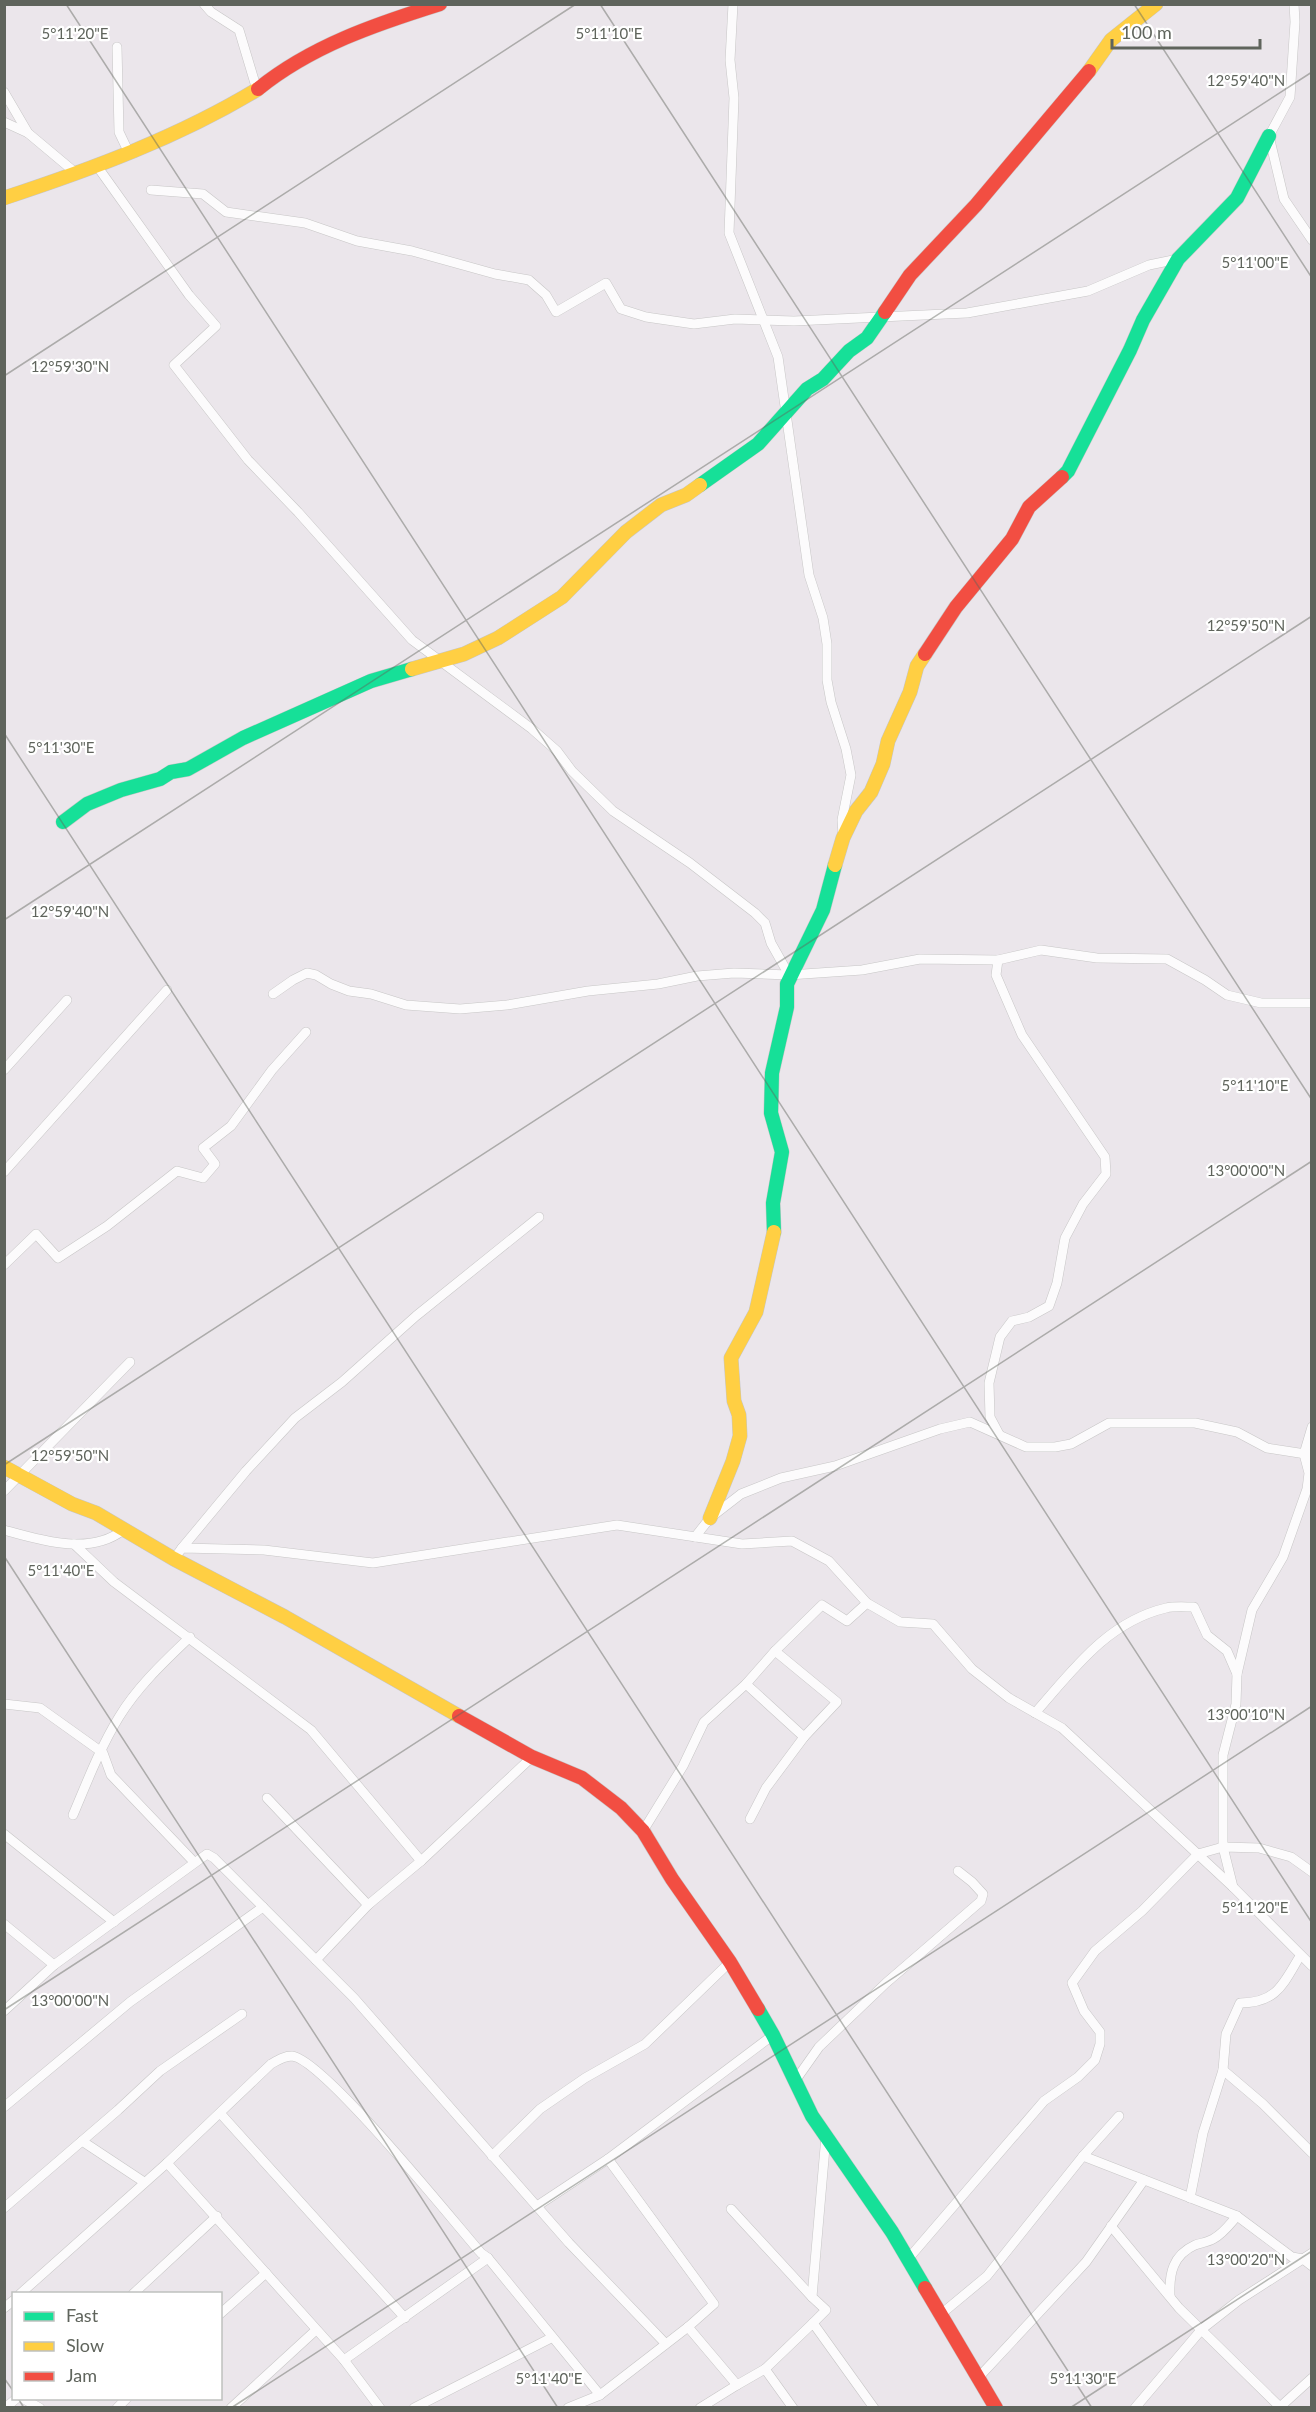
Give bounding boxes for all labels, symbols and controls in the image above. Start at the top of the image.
scale bar [1112,12,1260,50]
text: 100 m [1121,21,1172,43]
text: 5°11'20"E [42,24,109,42]
text: 5°11'10"E [576,24,643,42]
text: 12°59'40"N [1207,71,1285,89]
text: 5°11'00"E [1222,253,1289,271]
text: 12°59'30"N [31,357,109,375]
text: 12°59'50"N [1207,616,1285,634]
text: 5°11'30"E [28,738,95,756]
text: 12°59'40"N [31,902,109,920]
text: 5°11'10"E [1222,1076,1289,1094]
text: 13°00'00"N [1207,1161,1285,1179]
text: 12°59'50"N [31,1446,109,1464]
text: 5°11'40"E [28,1561,95,1579]
text: 13°00'10"N [1207,1705,1285,1723]
text: 5°11'20"E [1222,1898,1289,1916]
text: 13°00'00"N [31,1991,109,2009]
text: 13°00'20"N [1207,2250,1285,2268]
legend [12,2292,222,2400]
text: Fast [66,2304,99,2326]
text: Slow [66,2334,104,2356]
text: Jam [66,2364,97,2386]
text: 5°11'40"E [516,2369,583,2387]
text: 5°11'30"E [1050,2369,1117,2387]

